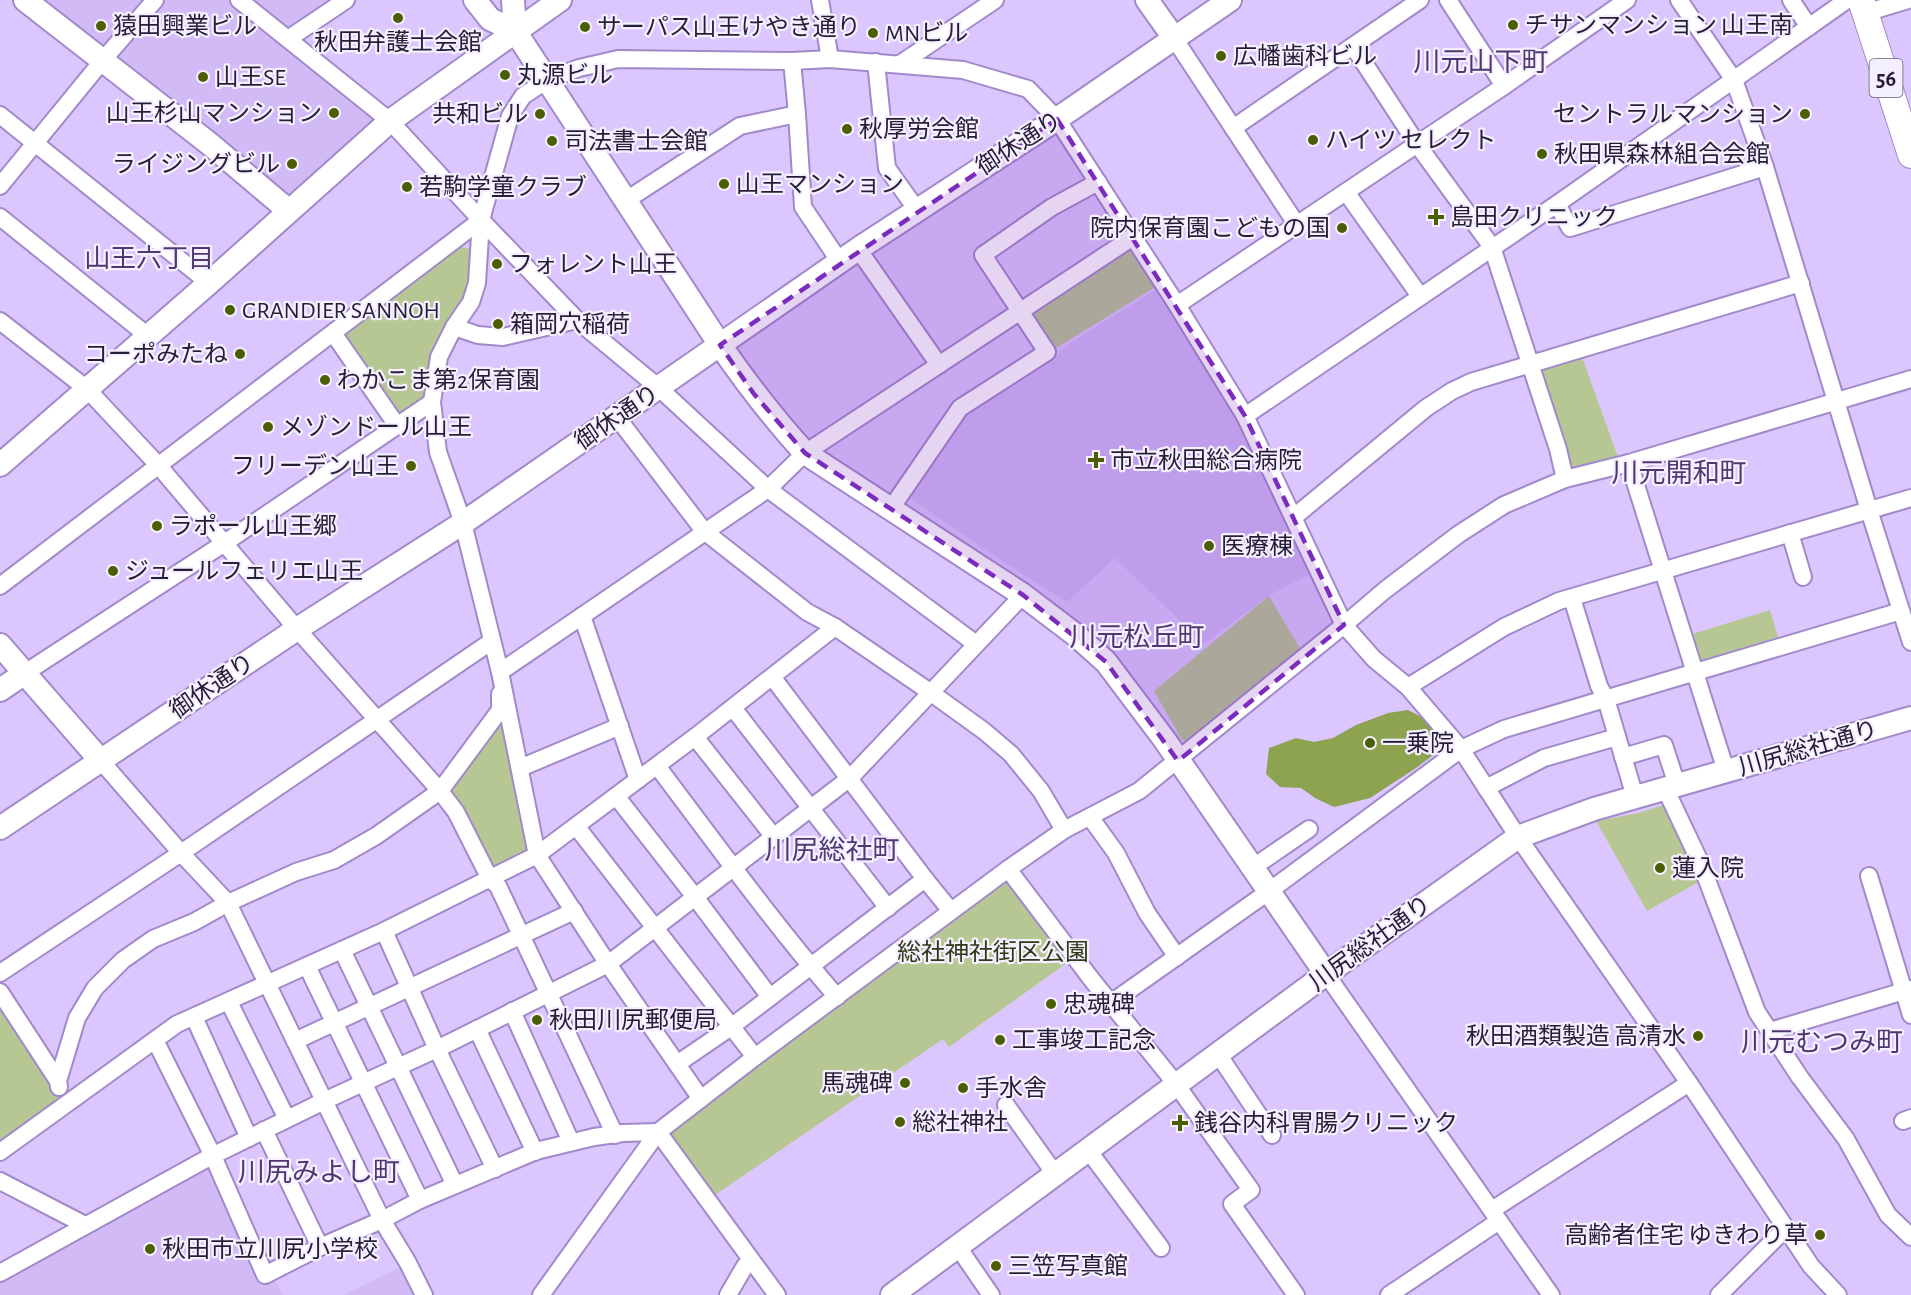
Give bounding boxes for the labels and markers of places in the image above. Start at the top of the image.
marker: 秋田弁護士会館 [391,11,405,25]
place label: チサンマンション 山王南 [1525,12,1793,38]
place label: 猿田興業ビル [113,13,257,39]
place label: サーパス山王けやき通り [597,15,861,40]
marker: チサンマンション 山王南 [1506,18,1520,32]
marker: 猿田興業ビル [94,19,108,33]
marker: サーパス山王けやき通り [578,20,592,34]
place label: MNビル [885,21,968,46]
marker: MNビル [866,26,880,40]
place label: 秋田弁護士会館 [314,29,482,55]
place label: 広幡歯科ビル [1233,43,1377,69]
marker: 広幡歯科ビル [1214,49,1228,63]
place label: 丸源ビル [517,62,613,88]
place label: 山王SE [215,65,286,90]
marker: 丸源ビル [498,68,512,82]
marker: 山王SE [196,70,210,84]
place label: 山王杉山マンション [106,100,322,126]
place label: 共和ビル [432,102,528,127]
place label: セントラルマンション [1553,103,1793,127]
marker: 山王杉山マンション [327,106,341,120]
marker: 共和ビル [533,107,547,121]
marker: セントラルマンション [1798,107,1812,121]
place label: 秋厚労会館 [859,116,979,142]
marker: 秋厚労会館 [840,122,854,136]
place label: 司法書士会館 [564,128,708,154]
place label: ハイツ セレクト [1325,128,1496,153]
marker: ハイツ セレクト [1306,133,1320,147]
marker: 司法書士会館 [545,134,559,148]
place label: 秋田県森林組合会館 [1554,141,1770,167]
marker: 秋田県森林組合会館 [1535,147,1549,161]
place label: ライジングビル [112,151,280,177]
marker: ライジングビル [285,157,299,171]
place label: 山王マンション [736,172,904,197]
place label: 若駒学童クラブ [419,174,587,200]
marker: 山王マンション [717,177,731,191]
marker: 若駒学童クラブ [400,180,414,194]
place label: 島田クリニック [1450,204,1618,230]
marker: 島田クリニック [1427,208,1445,226]
place label: 院内保育園こどもの国 [1090,215,1330,241]
marker: 院内保育園こどもの国 [1335,221,1349,235]
place label: フォレント山王 [509,252,677,277]
marker: フォレント山王 [490,257,504,271]
place label: GRANDIER SANNOH [242,299,440,323]
marker: GRANDIER SANNOH [223,303,237,317]
place label: 箱岡穴稲荷 [510,311,630,337]
marker: 箱岡穴稲荷 [491,317,505,331]
place label: コーポみたね [84,341,228,367]
marker: コーポみたね [233,347,247,361]
place label: わかこま第2保育園 [337,367,540,393]
marker: わかこま第2保育園 [318,373,332,387]
place label: メゾンドール山王 [280,414,472,440]
marker: メゾンドール山王 [261,420,275,434]
place label: 市立秋田総合病院 [1110,447,1302,473]
marker: 市立秋田総合病院 [1087,451,1105,469]
place label: フリーデン山王 [231,453,399,479]
marker: フリーデン山王 [404,459,418,473]
place label: ラポール山王郷 [169,513,337,539]
marker: ラポール山王郷 [150,519,164,533]
place label: 医療棟 [1221,533,1293,559]
marker: 医療棟 [1202,539,1216,553]
place label: ジュールフェリエ山王 [125,559,363,584]
marker: ジュールフェリエ山王 [106,564,120,578]
place label: 一乗院 [1382,731,1454,756]
marker: 一乗院 [1363,736,1377,750]
place label: 蓮入院 [1672,855,1744,881]
marker: 蓮入院 [1653,861,1667,875]
place label: 忠魂碑 [1063,991,1135,1017]
marker: 忠魂碑 [1044,997,1058,1011]
place label: 秋田川尻郵便局 [549,1008,717,1033]
marker: 秋田川尻郵便局 [530,1013,544,1027]
place label: 秋田酒類製造 高清水 [1466,1023,1686,1049]
place label: 工事竣工記念 [1012,1027,1156,1053]
marker: 秋田酒類製造 高清水 [1691,1029,1705,1043]
marker: 工事竣工記念 [993,1033,1007,1047]
place label: 馬魂碑 [821,1070,893,1096]
place label: 手水舎 [975,1075,1047,1101]
marker: 馬魂碑 [898,1076,912,1090]
marker: 手水舎 [956,1081,970,1095]
place label: 総社神社 [912,1109,1008,1135]
place label: 銭谷内科胃腸クリニック [1194,1110,1458,1136]
marker: 銭谷内科胃腸クリニック [1171,1114,1189,1132]
marker: 総社神社 [893,1115,907,1129]
place label: 高齢者住宅 ゆきわり草 [1564,1222,1808,1248]
marker: 高齢者住宅 ゆきわり草 [1813,1228,1827,1242]
place label: 秋田市立川尻小学校 [162,1236,378,1262]
marker: 秋田市立川尻小学校 [143,1242,157,1256]
place label: 三笠写真館 [1008,1253,1128,1279]
marker: 三笠写真館 [989,1259,1003,1273]

